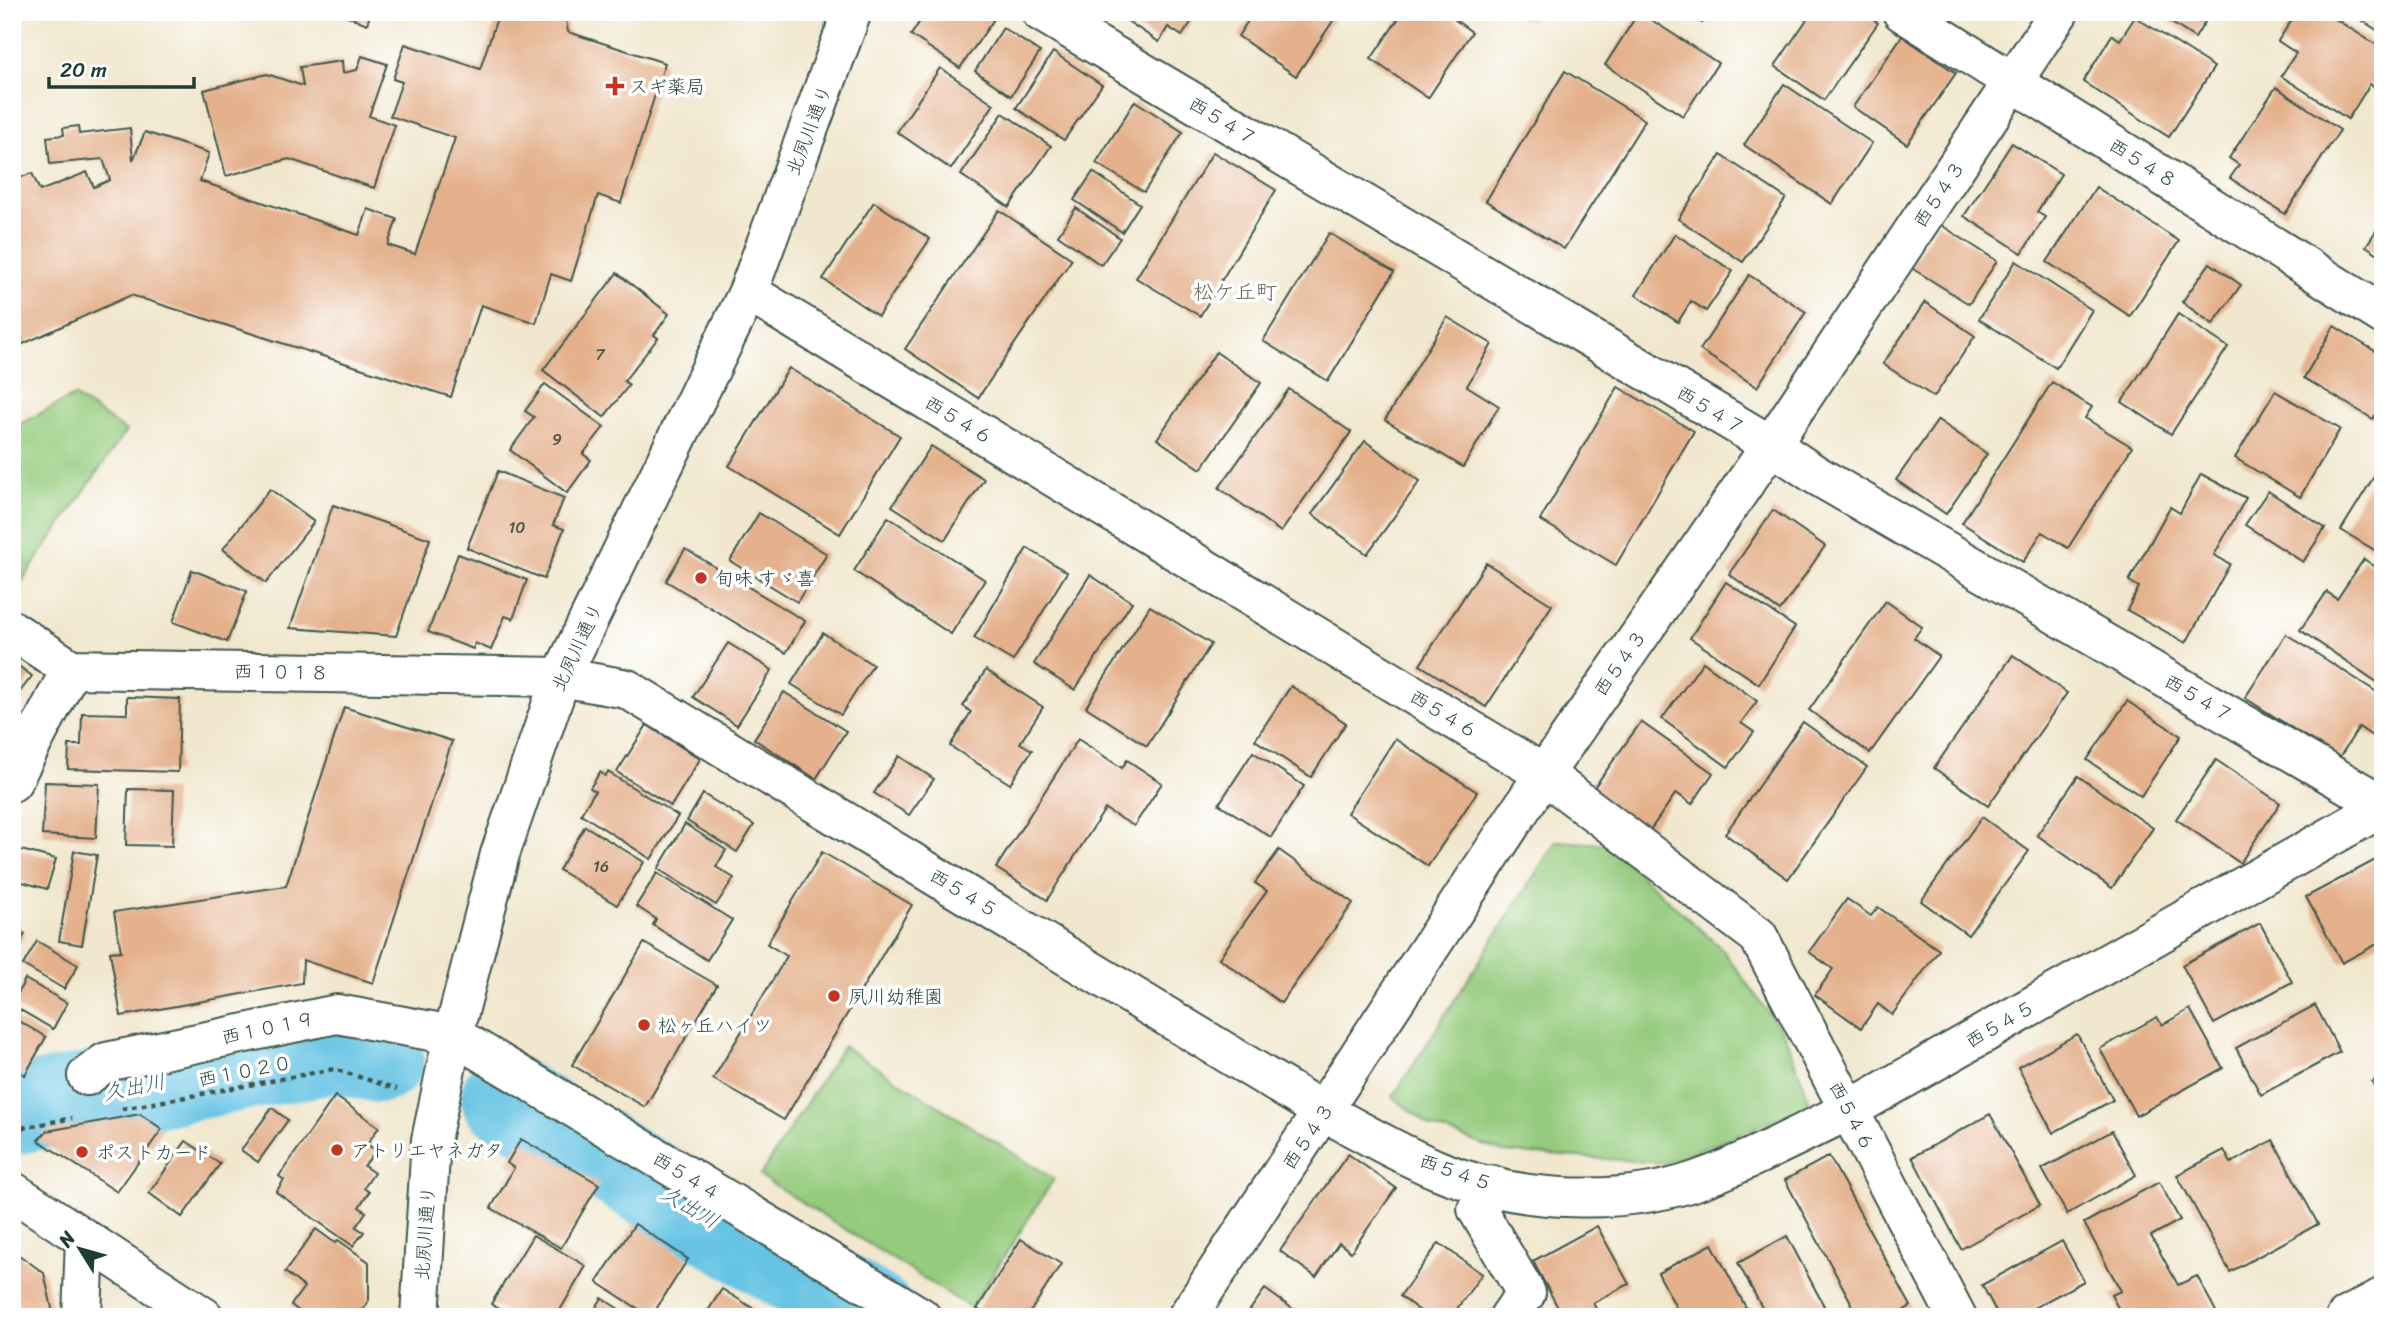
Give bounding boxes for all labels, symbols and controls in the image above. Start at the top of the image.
scale bar [49,46,194,90]
text: 20 m [60,51,107,89]
place label: スギ薬局 [629,70,705,103]
marker: スギ薬局 [607,78,623,94]
street label: 北夙川通り [777,80,841,180]
street label: 西５４７ [1182,87,1264,155]
street label: 西５４８ [2102,129,2184,197]
street label: 西５４３ [1904,153,1974,235]
district label: 松ケ丘町 [1193,273,1277,311]
house number: 7 [595,340,605,369]
street label: 西５４７ [1670,376,1752,444]
street label: 西５４６ [918,386,1000,454]
house number: 9 [552,425,562,454]
house number: 10 [509,513,525,542]
place label: 旬味 すゞ喜 [715,562,815,595]
marker: 旬味 すゞ喜 [693,570,709,586]
street label: 北夙川通り [542,597,612,697]
street label: 西５４３ [1585,622,1655,704]
street label: 西１０１８ [233,655,329,689]
street label: 西５４７ [2158,665,2240,731]
street label: 西５４６ [1403,680,1485,748]
house number: 16 [593,852,609,881]
street label: 西５４５ [923,859,1005,927]
place label: 夙川幼稚園 [848,980,943,1013]
marker: 夙川幼稚園 [826,988,842,1004]
street label: 西５４５ [1959,991,2041,1057]
street label: 西１０１９ [218,1002,318,1054]
place label: 松ヶ丘ハイツ [658,1009,772,1042]
marker: 松ヶ丘ハイツ [636,1017,652,1033]
street label: 西１０２０ [195,1046,295,1096]
water label: 久出川 [99,1062,169,1112]
street label: 西５４６ [1820,1075,1884,1157]
street label: 西５４３ [1273,1095,1343,1177]
place label: アトリエヤネガタ [351,1134,503,1167]
place label: ポストカード [96,1136,212,1169]
marker: アトリエヤネガタ [329,1142,345,1158]
street label: 西５４４ [646,1142,728,1210]
marker: ポストカード [74,1144,90,1160]
street label: 西５４５ [1415,1144,1497,1200]
water label: 久出川 [653,1174,727,1240]
street label: 北夙川通り [405,1184,445,1282]
north arrow [46,1214,116,1284]
text: N [49,1223,84,1255]

